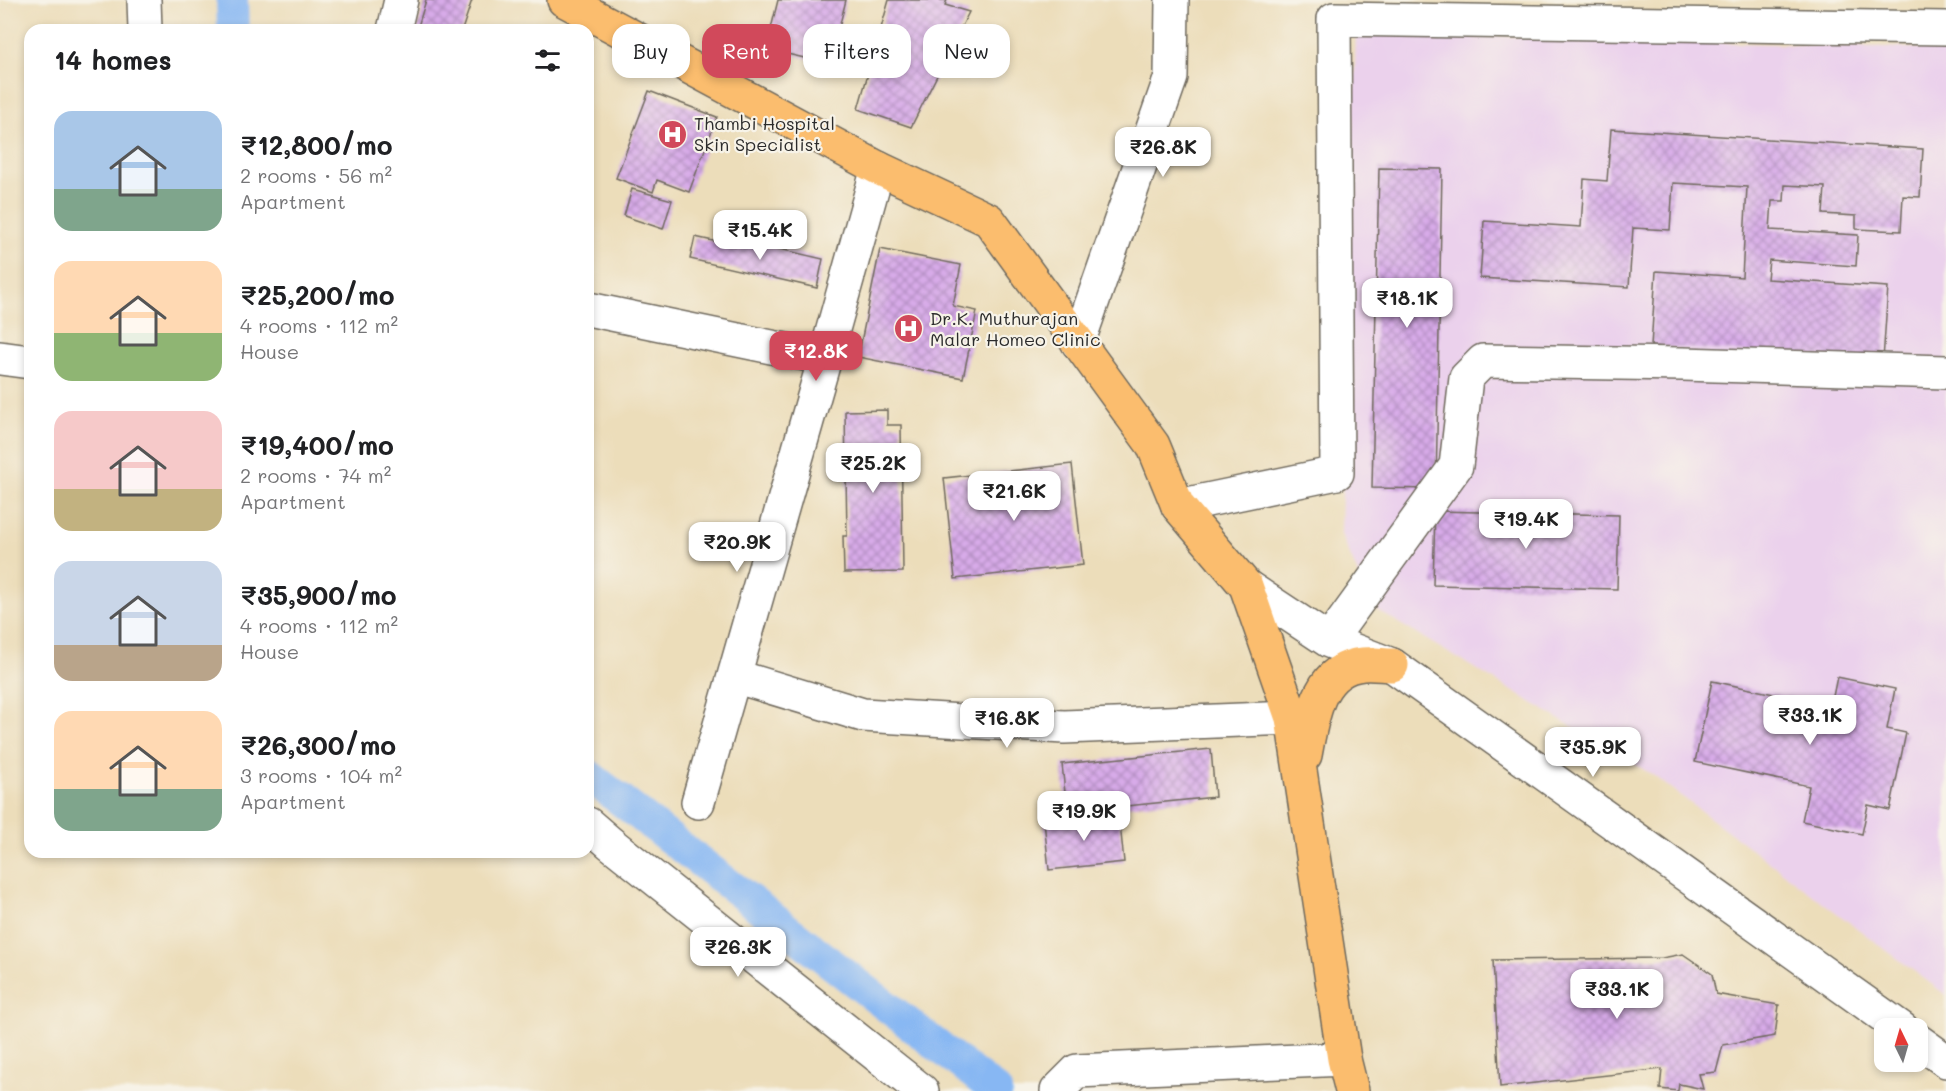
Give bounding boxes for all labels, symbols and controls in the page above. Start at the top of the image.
chip: Buy [612,24,690,78]
chip: Rent [702,24,791,78]
chip: Filters [803,24,911,78]
chip: New [923,24,1010,78]
text: 14 homes [54,43,172,77]
icon: filters [531,44,564,77]
place label: Thambi Hospital Skin Specialist [694,111,835,156]
hospital icon: Thambi Hospital Skin Specialist [657,118,689,150]
pin: ₹26.8K [1114,127,1212,178]
text: ₹12,800/mo [240,128,392,162]
text: ₹26.8K [1129,133,1197,159]
icon: home [102,135,174,207]
text: 2 rooms · 56 m² [240,162,392,188]
text: Apartment [240,188,346,214]
pin: ₹15.4K [711,210,809,261]
text: ₹15.4K [727,216,793,242]
text: ₹25,200/mo [240,278,395,312]
pin: ₹18.1K [1358,278,1456,329]
text: ₹18.1K [1376,284,1438,310]
icon: home [102,285,174,357]
place label: Dr.K. Muthurajan Malar Homeo Clinic [930,306,1100,351]
text: 4 rooms · 112 m² [240,312,398,338]
hospital icon: Dr.K. Muthurajan Malar Homeo Clinic [893,313,925,345]
pin: ₹12.8K [767,331,865,382]
text: ₹12.8K [784,337,849,363]
text: House [240,338,299,364]
text: ₹19,400/mo [240,428,394,462]
icon: home [102,435,174,507]
pin: ₹25.2K [824,443,922,494]
text: ₹25.2K [840,449,906,475]
text: 2 rooms · 74 m² [240,462,391,488]
pin: ₹21.6K [965,471,1063,522]
text: ₹21.6K [982,477,1046,503]
text: Apartment [240,488,346,514]
pin: ₹19.4K [1477,499,1575,550]
text: ₹19.4K [1493,505,1559,531]
pin: ₹20.9K [688,522,786,573]
text: ₹20.9K [703,528,771,554]
text: ₹35,900/mo [240,578,397,612]
icon: home [102,585,174,657]
text: 4 rooms · 112 m² [240,612,398,638]
text: House [240,638,299,664]
pin: ₹33.1K [1761,695,1859,746]
pin: ₹16.8K [958,698,1056,749]
text: ₹33.1K [1777,701,1843,727]
text: ₹16.8K [974,704,1040,730]
pin: ₹35.9K [1544,727,1642,778]
text: ₹26,300/mo [240,728,396,762]
text: ₹35.9K [1559,733,1627,759]
icon: home [102,735,174,807]
text: 3 rooms · 104 m² [240,762,402,788]
text: Apartment [240,788,346,814]
pin: ₹19.9K [1035,791,1133,842]
text: ₹19.9K [1051,797,1117,823]
pin: ₹26.3K [689,927,787,978]
text: ₹26.3K [704,933,772,959]
pin: ₹33.1K [1568,969,1666,1020]
text: ₹33.1K [1584,975,1650,1001]
north arrow [1874,1018,1928,1072]
map controls [1874,1018,1928,1072]

